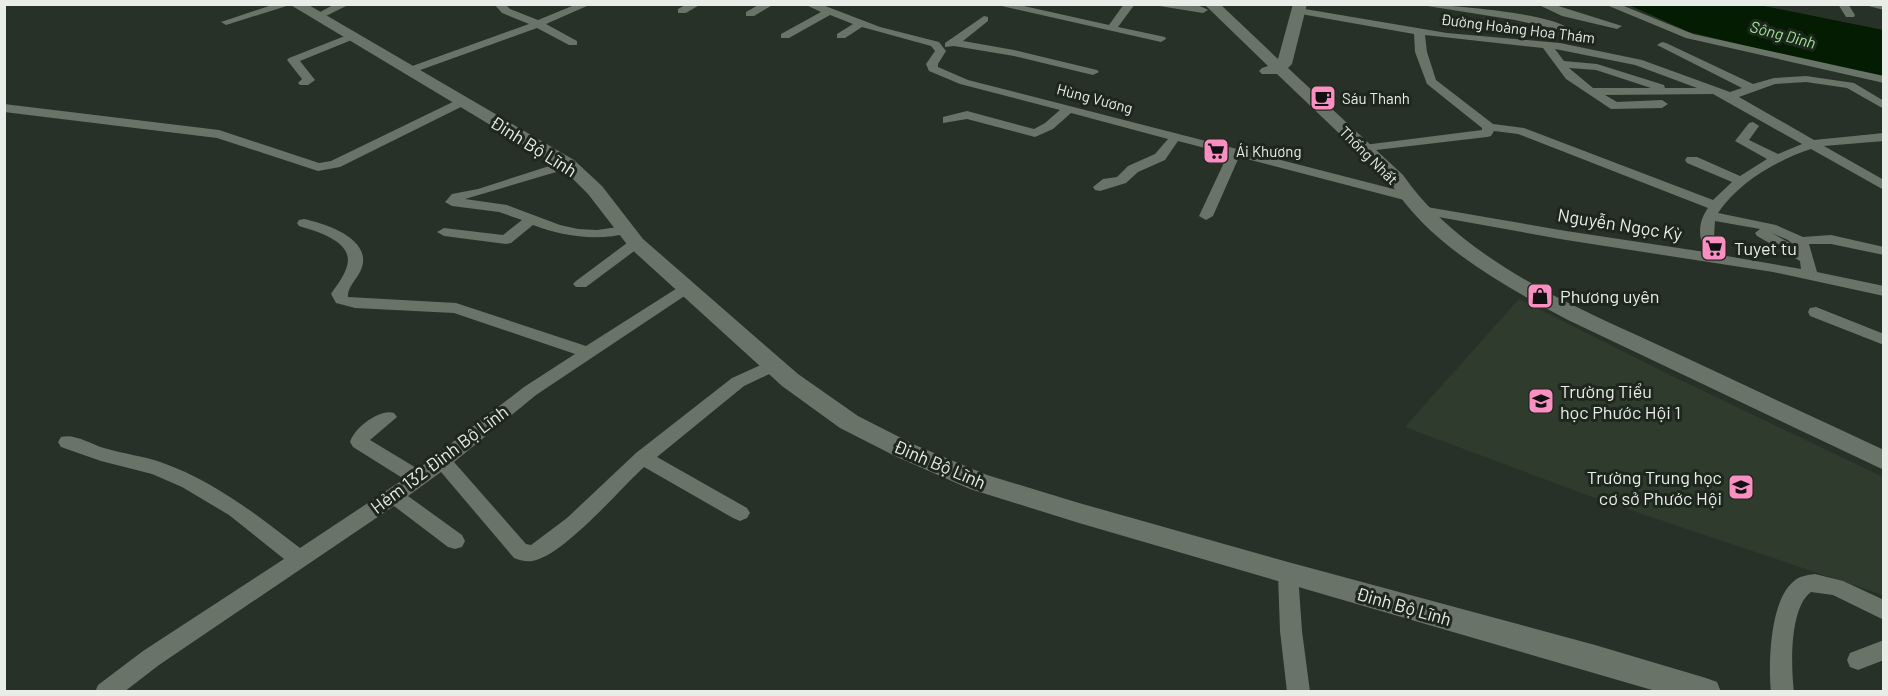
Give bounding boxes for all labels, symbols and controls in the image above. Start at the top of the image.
street label: Đường Hoàng Hoa Thám [1440,10,1596,46]
water label: Sông Dinh [1748,16,1818,52]
street label: Hùng Vương [1055,79,1135,117]
cafe icon: Sáu Thanh [1308,83,1338,113]
place label: Sáu Thanh [1342,89,1410,107]
street label: Đinh Bộ Lĩnh [487,111,581,181]
street label: Thống Nhất [1336,122,1402,188]
supermarket icon: Ái Khương [1201,136,1231,166]
place label: Ái Khương [1236,142,1301,160]
street label: Nguyễn Ngọc Kỳ [1556,203,1684,245]
supermarket icon: Tuyet tu [1699,233,1729,263]
place label: Tuyet tu [1734,237,1797,259]
shop icon: Phương uyên [1525,281,1555,311]
place label: Phương uyên [1560,285,1660,307]
place label: Trường Tiểu học Phước Hội 1 [1560,380,1681,423]
school or university icon: Trường Tiểu học Phước Hội 1 [1526,386,1556,416]
street label: Hẻm 132 Đinh Bộ Lĩnh [366,400,512,518]
street label: Đinh Bộ Lĩnh [891,435,989,493]
place label: Trường Trung học cơ sở Phước Hội [1587,466,1722,509]
school or university icon: Trường Trung học cơ sở Phước Hội [1726,472,1756,502]
street label: Đinh Bộ Lĩnh [1354,582,1454,630]

